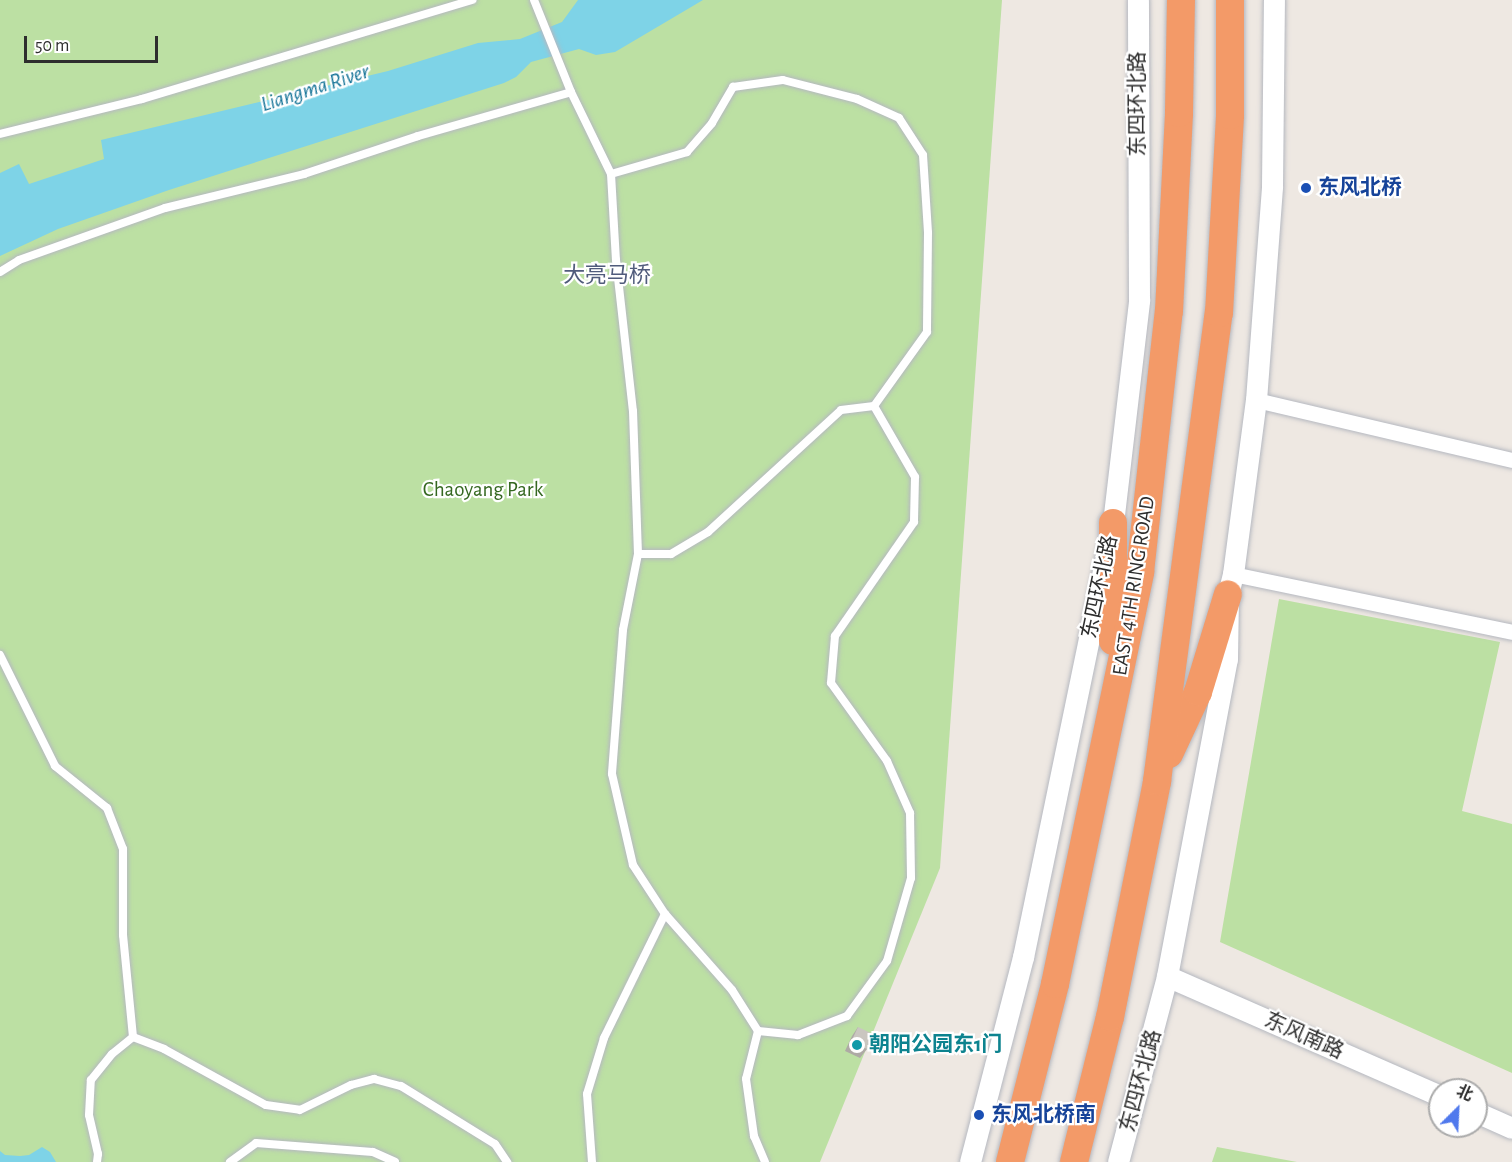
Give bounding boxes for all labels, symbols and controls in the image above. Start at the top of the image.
scale bar [27,24,160,62]
text: 50 m [35,37,69,55]
street label: 东四环北路 [1125,52,1151,156]
water label: Liangma River [257,58,373,118]
place label: 东风北桥 [1318,175,1402,201]
marker: 东风北桥 [1299,181,1313,195]
district label: 大亮马桥 [563,263,651,289]
park label: Chaoyang Park [423,477,543,503]
street label: EAST 4TH RING ROAD [1107,494,1161,678]
street label: 东四环北路 [1077,533,1123,641]
street label: 东风南路 [1261,1007,1347,1065]
street label: 东四环北路 [1115,1027,1167,1135]
place label: 朝阳公园东1门 [869,1032,1003,1058]
marker: 朝阳公园东1门 [850,1038,864,1052]
north arrow [1428,1078,1488,1138]
text: 北 [1454,1083,1475,1104]
place label: 东风北桥南 [991,1102,1096,1128]
marker: 东风北桥南 [972,1108,986,1122]

